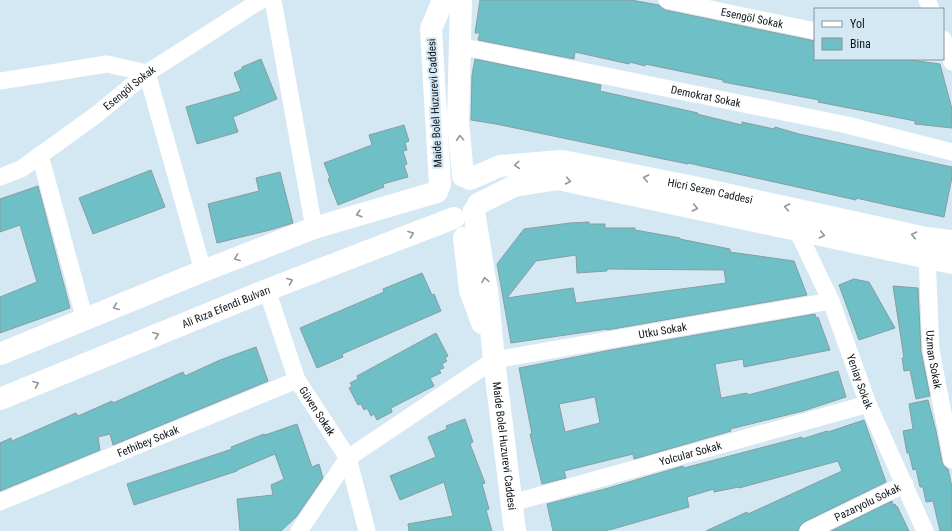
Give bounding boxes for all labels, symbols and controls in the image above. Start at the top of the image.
street label: Esengöl Sokak [720,5,785,31]
legend [814,8,944,60]
text: Yol [850,17,865,31]
text: Bina [850,37,871,51]
street label: Maide Bolel Huzurevi Caddesi [425,38,445,168]
street label: Esengöl Sokak [101,63,158,113]
street label: Demokrat Sokak [670,83,742,110]
one-way arrow [455,135,464,141]
one-way arrow [514,160,520,169]
one-way arrow [643,174,649,182]
street label: Hicri Sezen Caddesi [666,175,754,206]
one-way arrow [565,176,571,185]
one-way arrow [692,204,698,212]
one-way arrow [783,204,790,212]
one-way arrow [356,209,363,218]
one-way arrow [408,231,415,239]
one-way arrow [819,231,825,239]
one-way arrow [910,231,917,239]
one-way arrow [233,253,240,261]
one-way arrow [481,277,490,283]
one-way arrow [286,278,293,286]
street label: Ali Rıza Efendi Bulvarı [180,283,272,331]
one-way arrow [113,302,120,310]
street label: Utku Sokak [638,320,688,341]
street label: Uzman Sokak [924,330,945,390]
one-way arrow [153,332,160,340]
street label: Yeniay Sokak [844,352,876,411]
one-way arrow [33,381,40,389]
street label: Maide Bolel Huzurevi Caddesi [490,381,519,511]
street label: Güven Sokak [297,384,338,438]
street label: Fethibey Sokak [115,423,181,460]
street label: Yolcular Sokak [658,439,723,468]
street label: Pazaryolu Sokak [832,481,903,524]

